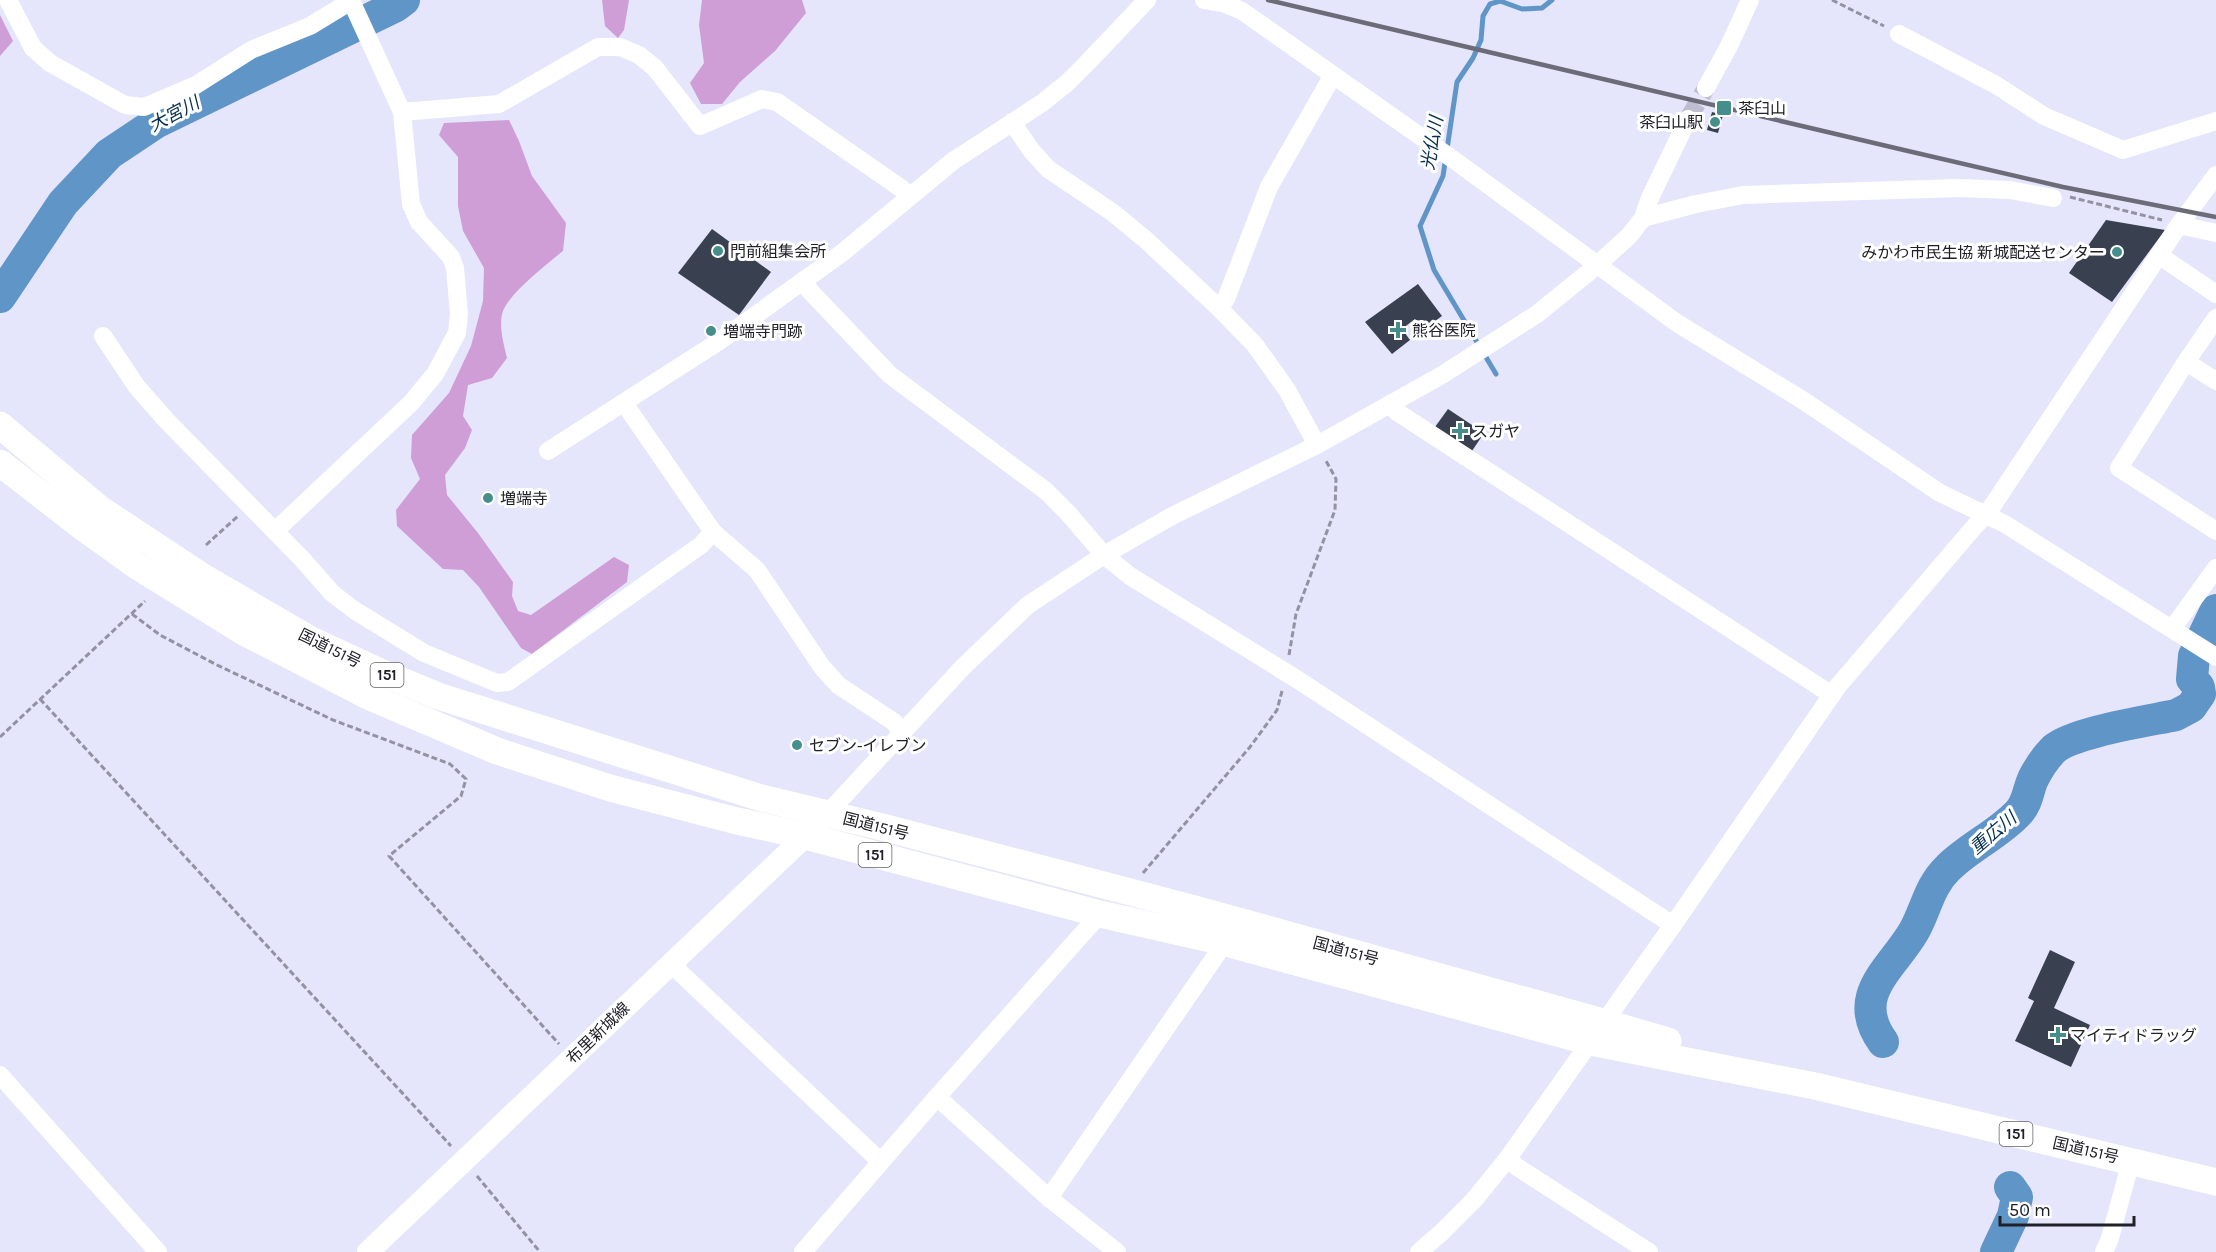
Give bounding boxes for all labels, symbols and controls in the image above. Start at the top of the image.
water label: 大宮川 [145,91,205,136]
marker: 茶臼山 [1715,99,1733,117]
place label: 茶臼山 [1738,99,1786,118]
water label: 光仏川 [1416,113,1448,171]
place label: 茶臼山駅 [1639,113,1703,132]
marker: 茶臼山駅 [1708,115,1722,129]
place label: 門前組集会所 [730,242,826,261]
place label: みかわ市民生協 新城配送センター [1861,243,2105,262]
marker: 門前組集会所 [711,244,725,258]
marker: みかわ市民生協 新城配送センター [2110,245,2124,259]
marker: 熊谷医院 [1389,321,1407,339]
place label: 熊谷医院 [1412,321,1476,340]
place label: 増端寺門跡 [723,322,803,341]
marker: 増端寺門跡 [704,324,718,338]
place label: スガヤ [1472,422,1520,441]
marker: スガヤ [1453,424,1467,438]
place label: 増端寺 [500,489,548,508]
marker: 増端寺 [481,491,495,505]
street label: 国道151号 [295,625,365,671]
road number: 151 [370,663,404,687]
place label: セブン-イレブン [809,736,927,755]
marker: セブン-イレブン [790,738,804,752]
water label: 重広川 [1965,806,2022,859]
street label: 国道151号 [841,809,911,843]
road number: 151 [858,843,892,867]
street label: 国道151号 [1311,933,1381,969]
street label: 布里新城線 [563,998,633,1068]
place label: マイティドラッグ [2070,1026,2197,1045]
marker: マイティドラッグ [2051,1028,2065,1042]
road number: 151 [2000,1122,2032,1146]
street label: 国道151号 [2051,1133,2121,1167]
scale bar [2000,1189,2134,1227]
text: 50 m [2009,1199,2051,1221]

